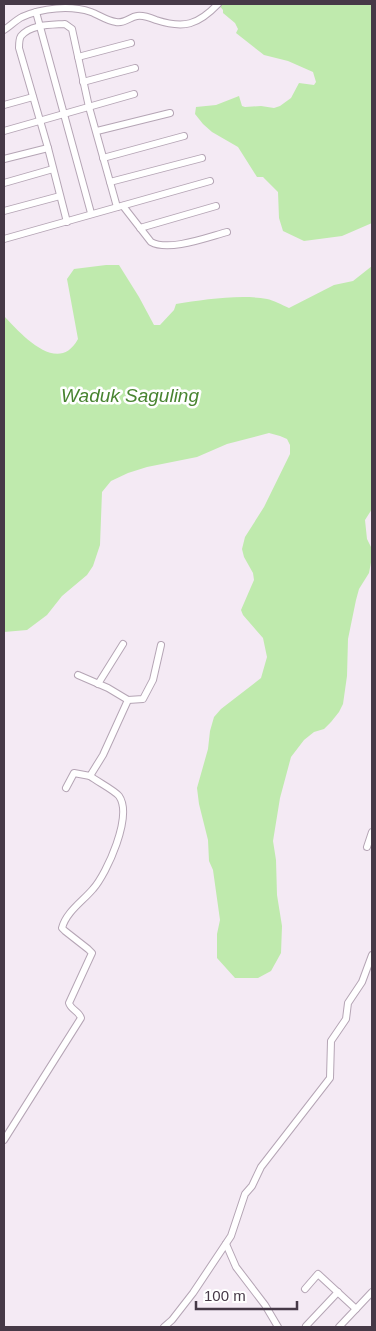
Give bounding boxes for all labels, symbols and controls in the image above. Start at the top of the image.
water label: Waduk Saguling [61,385,199,406]
scale bar [196,1278,297,1310]
text: 100 m [204,1287,246,1304]

